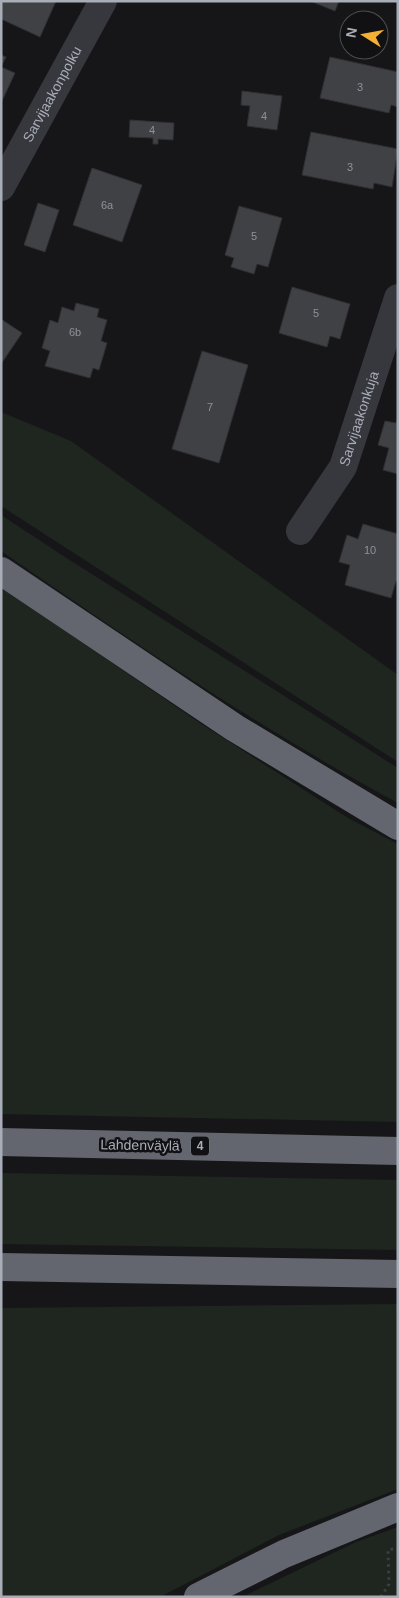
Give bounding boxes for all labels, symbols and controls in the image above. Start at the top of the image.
north arrow [339,10,389,60]
text: N [342,26,360,39]
street label: Sarvijaakonpolku [19,43,85,145]
house number: 3 [357,81,363,93]
house number: 4 [261,110,267,122]
house number: 4 [149,124,155,136]
house number: 3 [347,161,353,173]
house number: 6a [101,199,114,211]
house number: 5 [251,230,257,242]
house number: 5 [313,307,319,319]
house number: 6b [69,326,81,338]
street label: Sarvijaakonkuja [336,369,382,468]
house number: 7 [207,401,213,413]
house number: 10 [364,544,376,556]
street label: Lahdenväylä [100,1136,180,1154]
road number: 4 [191,1136,209,1156]

